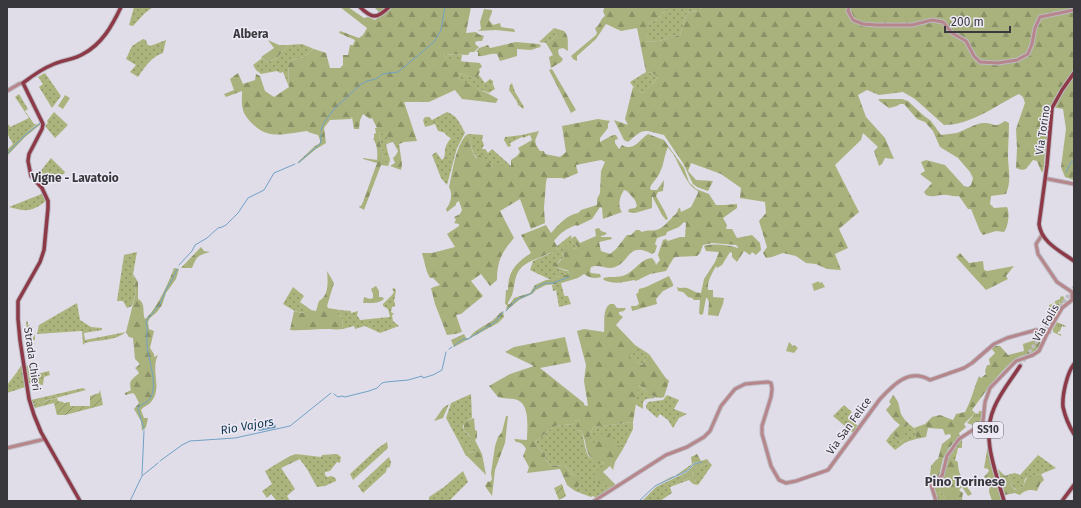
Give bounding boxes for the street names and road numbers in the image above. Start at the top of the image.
street label: Via Torino [1033,104,1053,156]
street label: Via Folis [1030,302,1062,344]
street label: Strada Chieri [21,326,43,392]
street label: Via San Felice [824,395,874,457]
road number: SS10 [973,422,1003,438]

